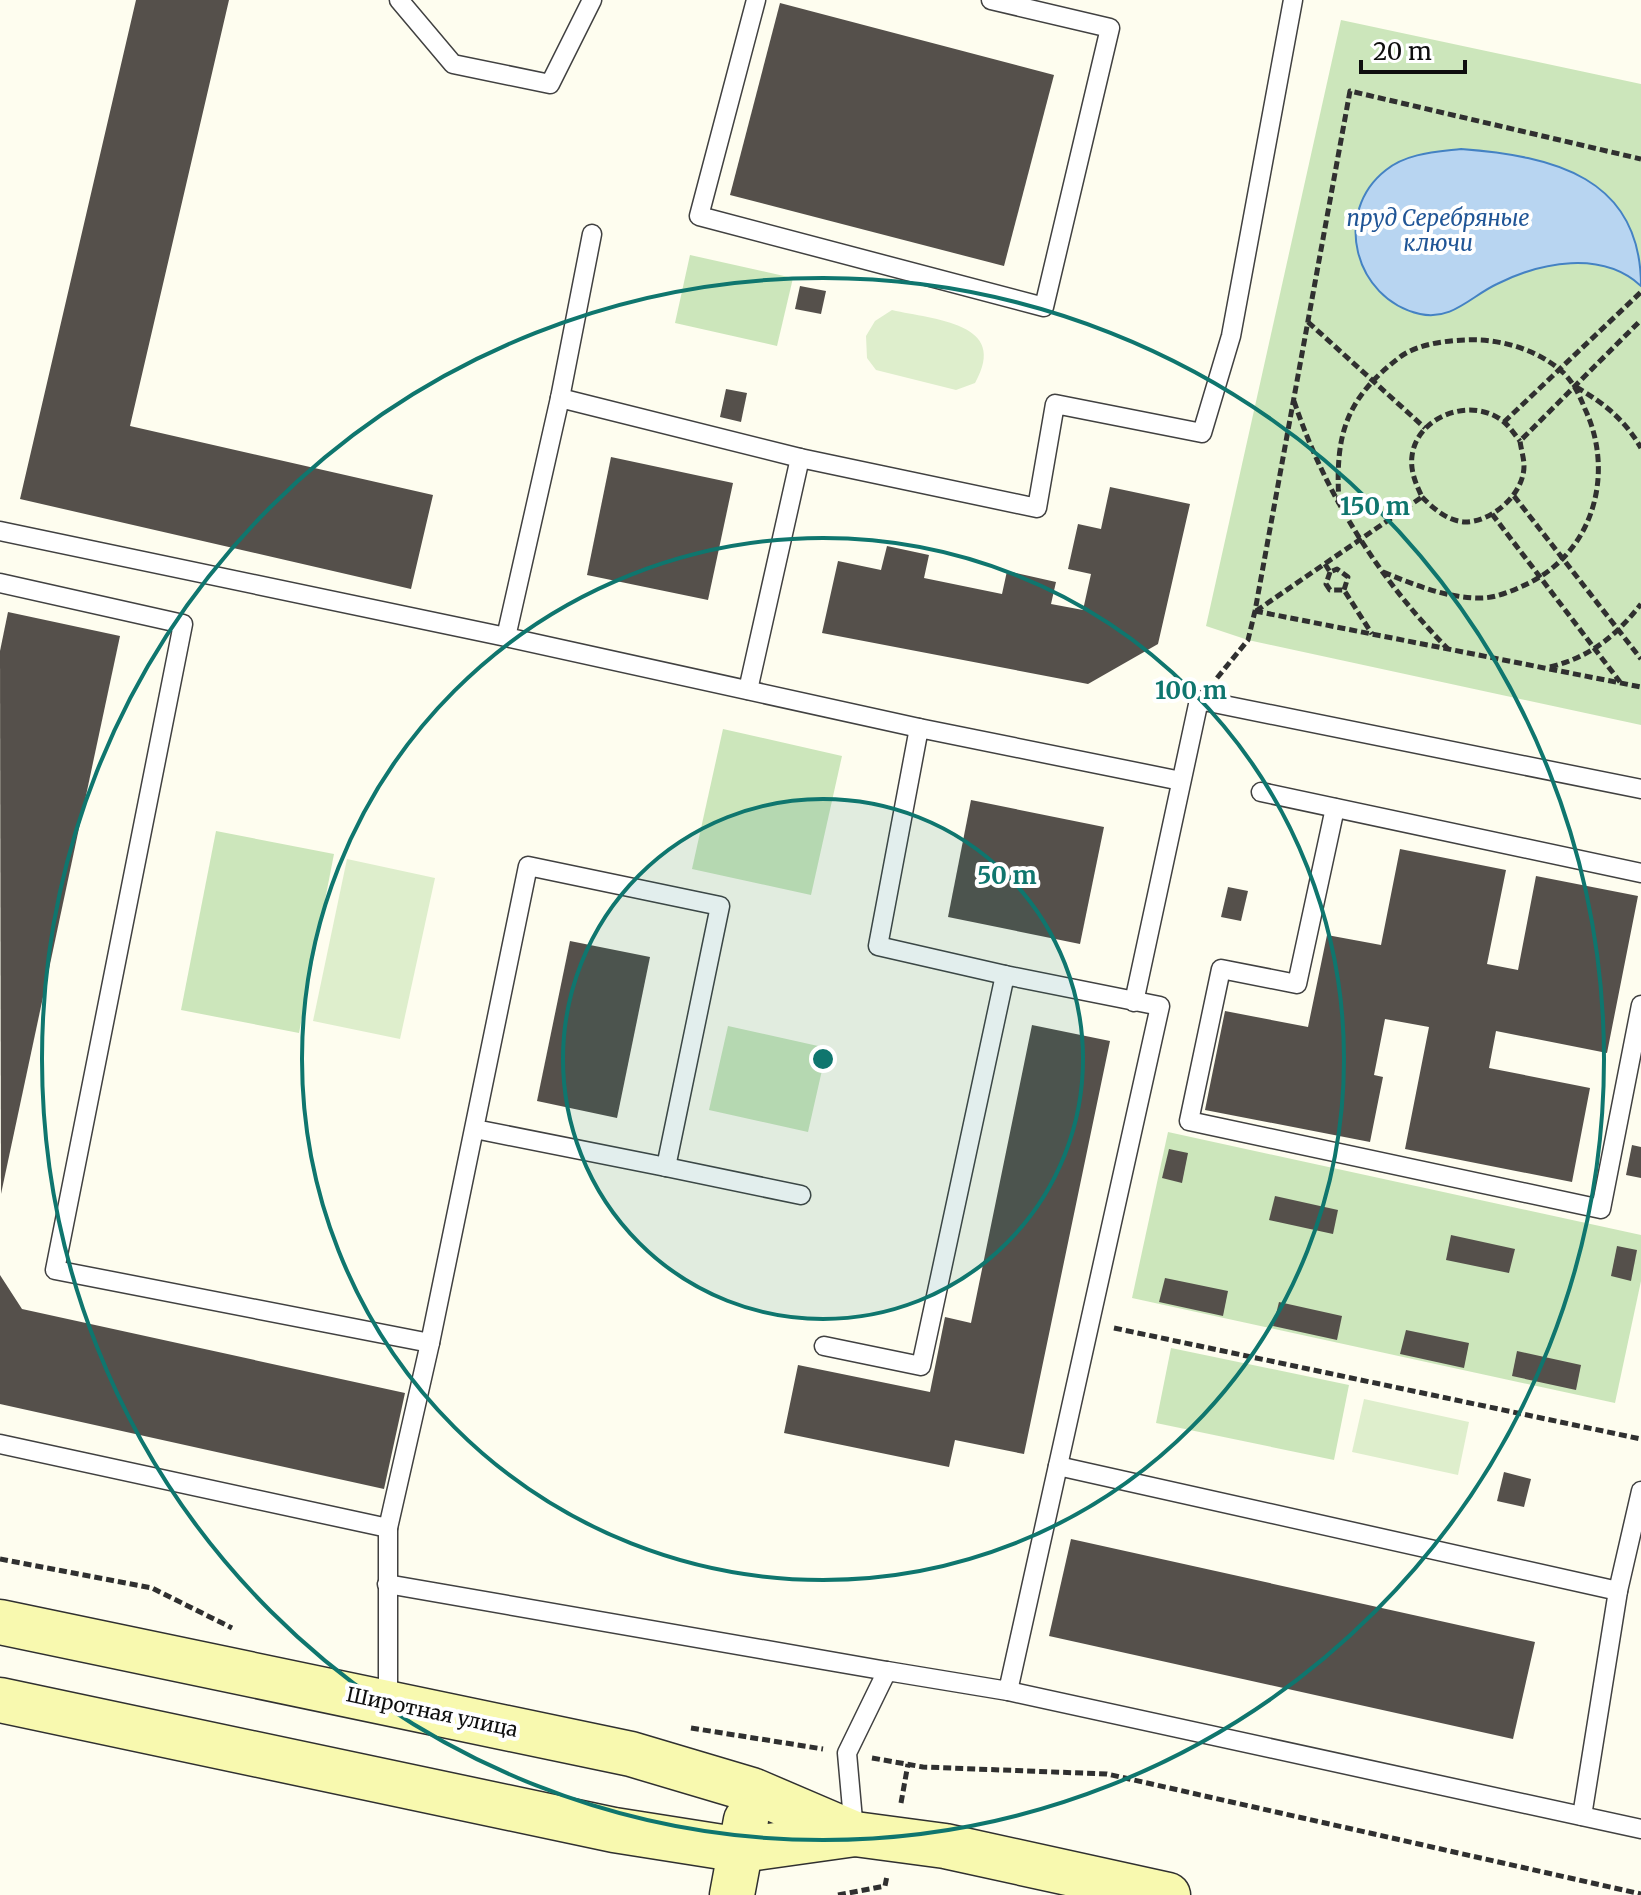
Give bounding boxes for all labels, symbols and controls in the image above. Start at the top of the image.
scale bar [1361,24,1465,74]
text: 20 m [1373,36,1432,67]
water label: пруд Серебряные ключи [1347,204,1529,257]
text: 150 m [1340,491,1410,522]
text: 100 m [1155,675,1227,706]
text: 50 m [977,860,1037,891]
centre of rings [809,1045,837,1073]
street label: Широтная улица [344,1681,520,1742]

